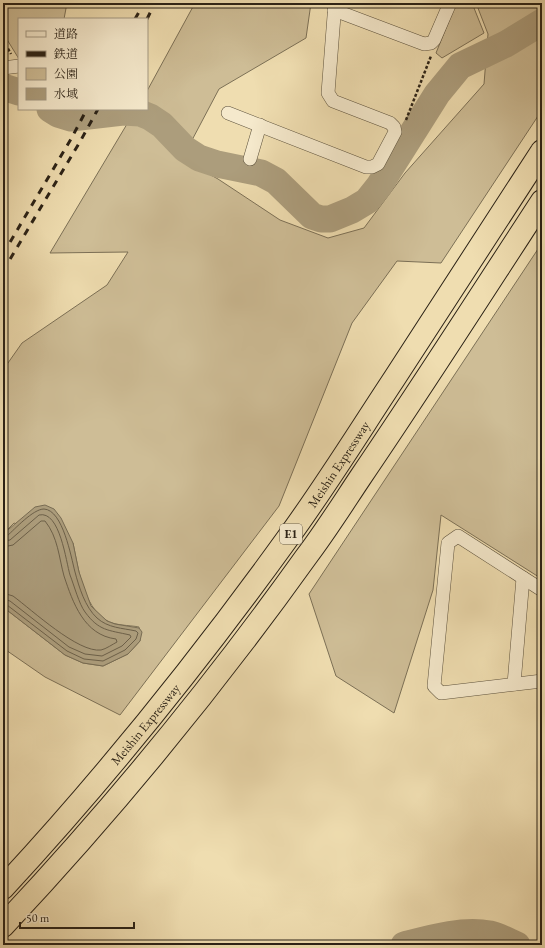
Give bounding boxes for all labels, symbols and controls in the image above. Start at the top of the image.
legend [18,18,148,110]
text: 道路 [54,26,78,42]
text: 鉄道 [53,46,78,62]
text: 公園 [54,66,78,82]
text: 水域 [54,86,78,102]
street label: Meishin Expressway [304,417,374,511]
road number: E1 [280,524,302,544]
street label: Meishin Expressway [107,680,184,769]
scale bar [20,904,134,930]
text: 50 m [26,910,50,926]

